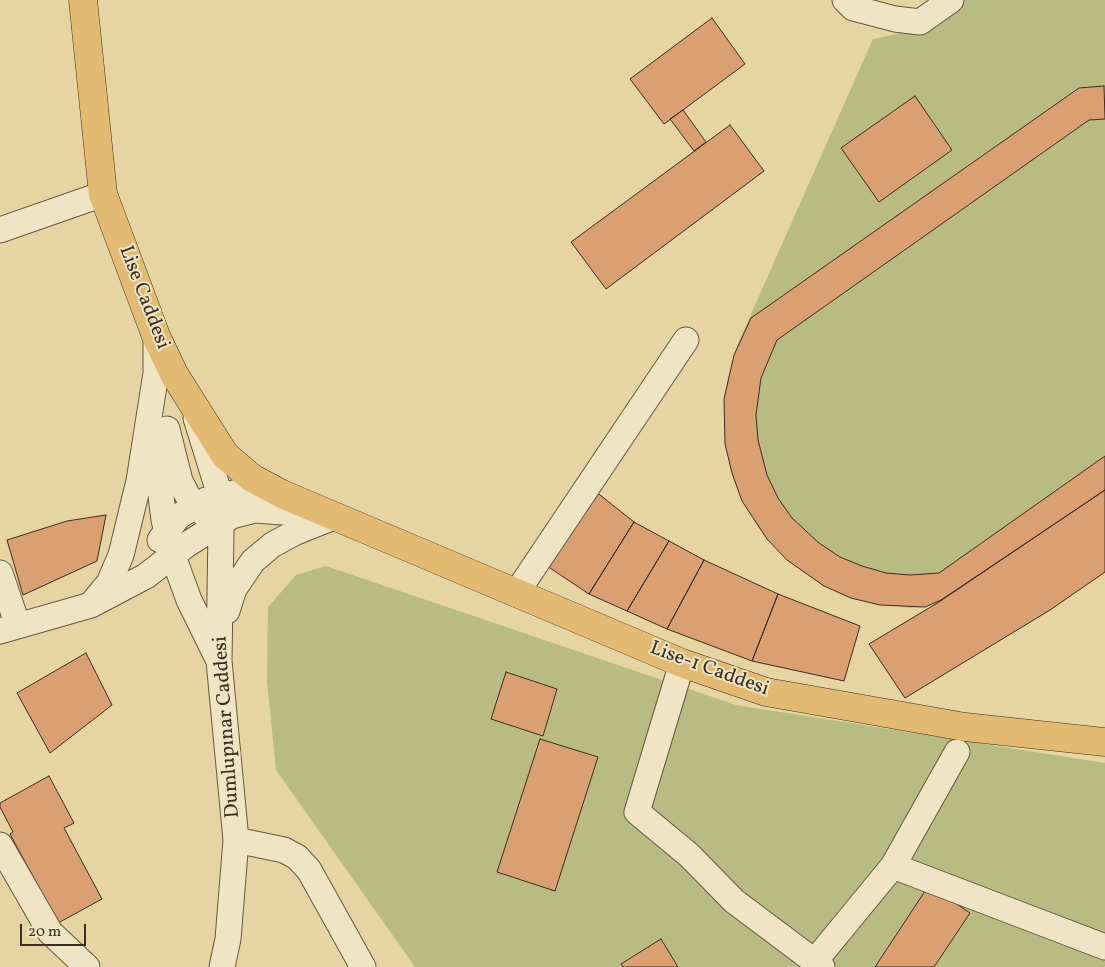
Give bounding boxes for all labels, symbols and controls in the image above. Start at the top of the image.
street label: Lise Caddesi [112,243,174,353]
street label: Dumlupınar Caddesi [210,635,246,819]
street label: Lise-1 Caddesi [646,637,772,703]
scale bar [22,914,89,946]
text: 20 m [28,922,61,943]

